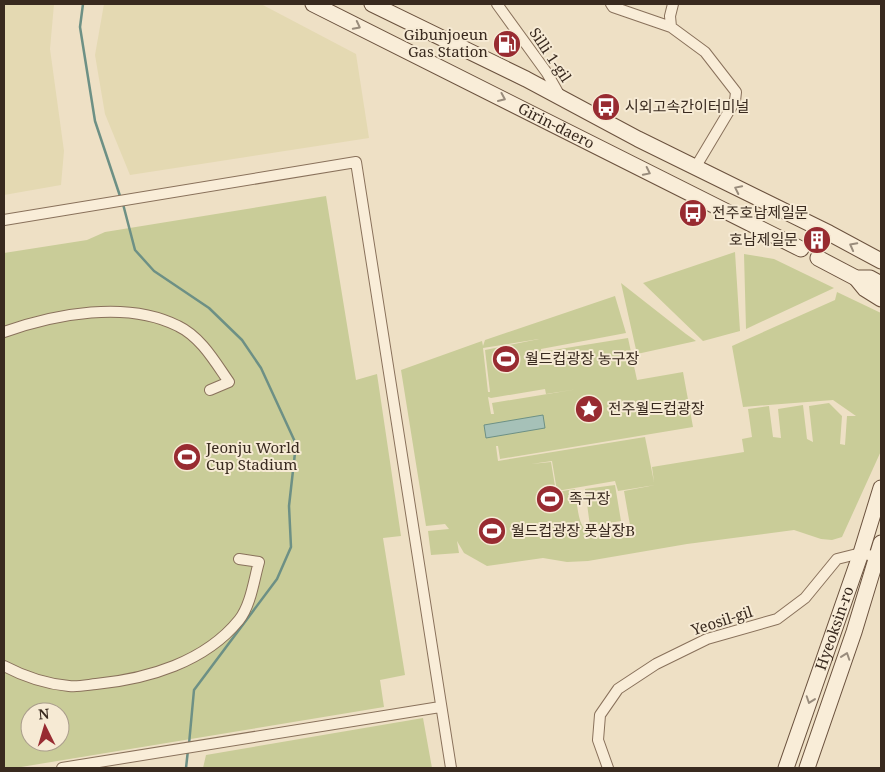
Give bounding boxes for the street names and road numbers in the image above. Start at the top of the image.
street label: Silli 1-gil [525,23,577,86]
street label: Girin-daero [515,98,598,153]
street label: Hyeoksin-ro [810,583,858,673]
street label: Yeosil-gil [688,601,755,640]

